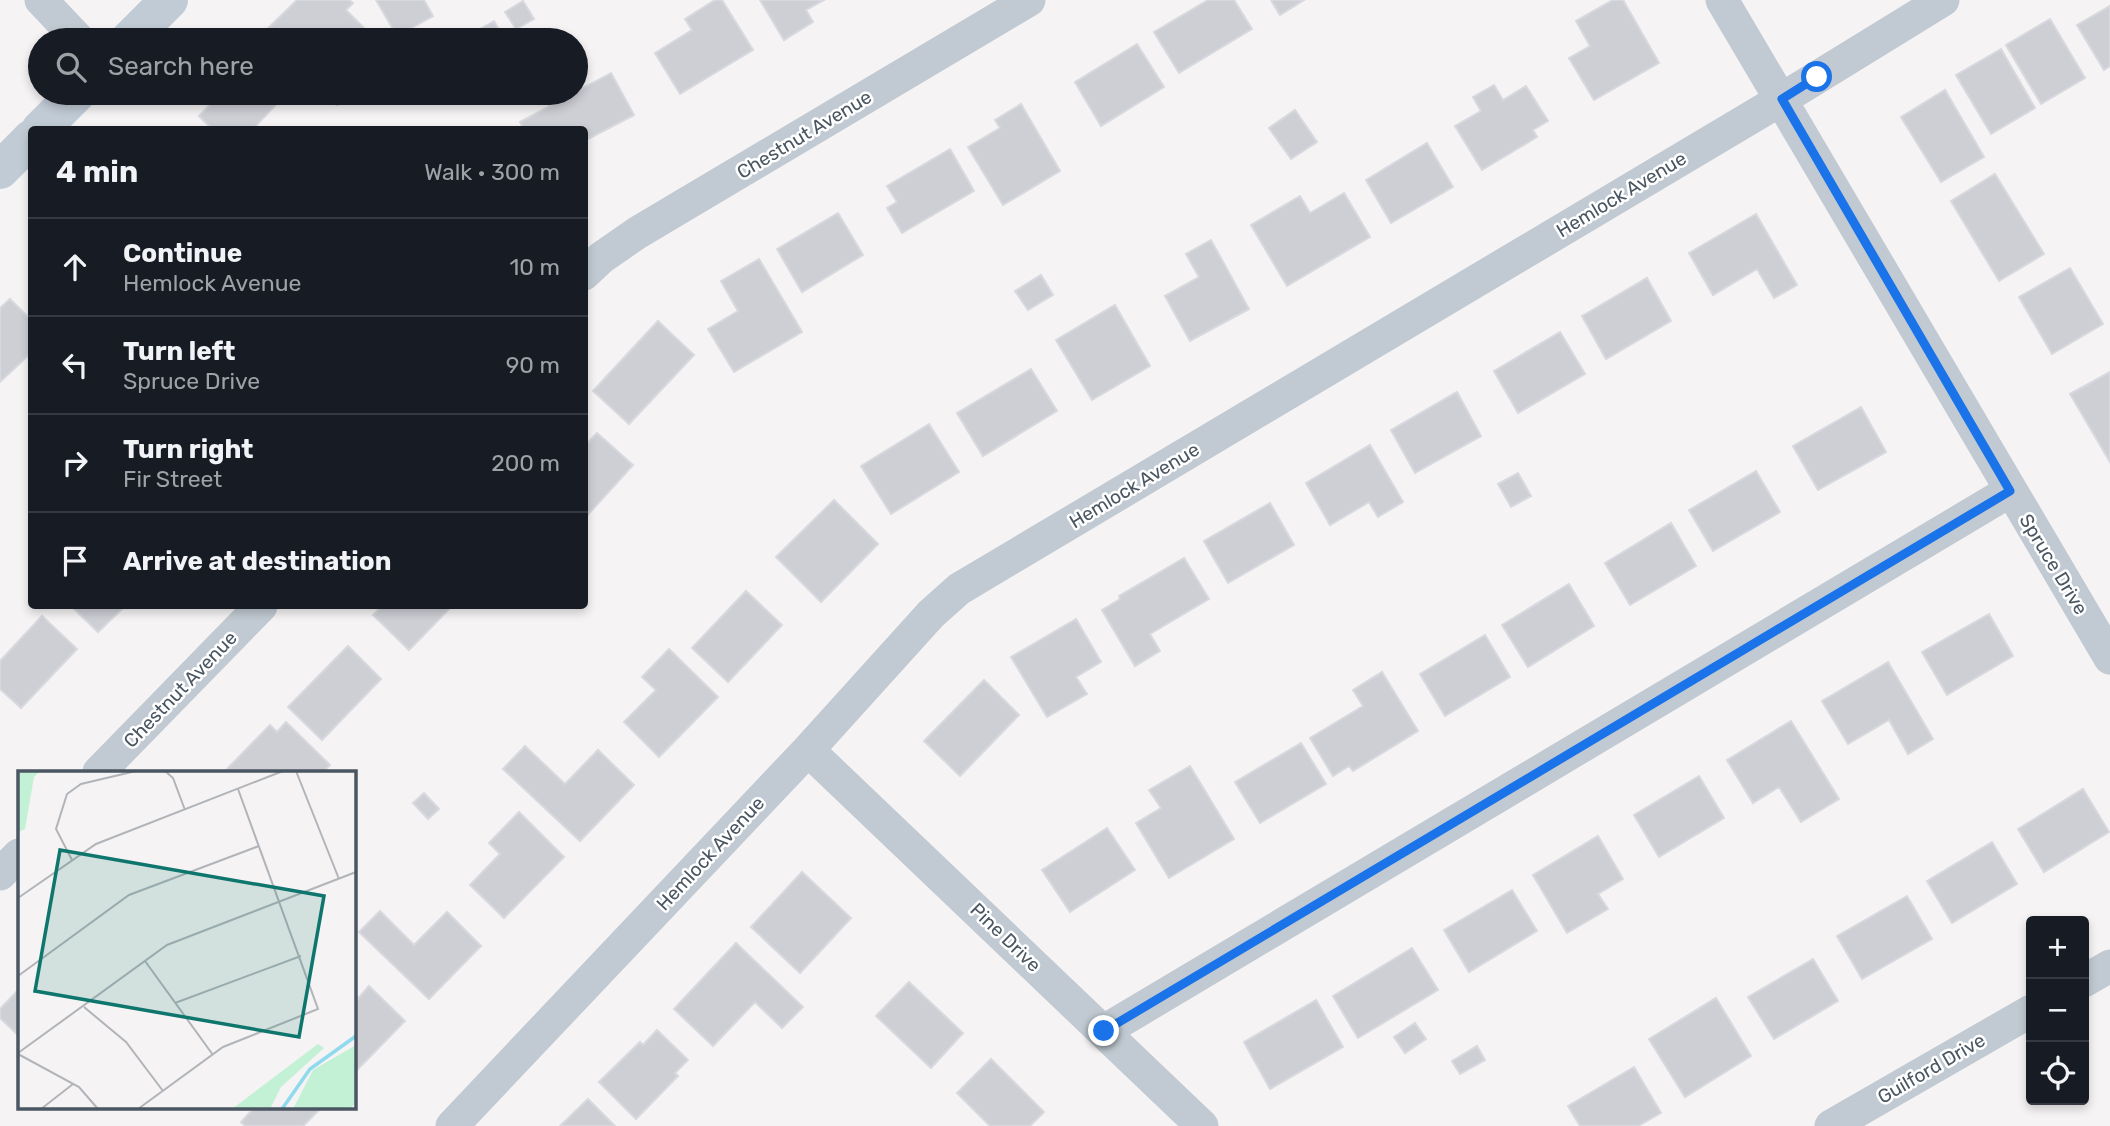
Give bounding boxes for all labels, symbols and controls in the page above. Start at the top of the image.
search box [28,28,588,105]
icon: search [52,48,90,86]
text: Search here [108,51,254,82]
route start [1801,61,1832,92]
street label: Chestnut Avenue [733,85,876,184]
street label: Hemlock Avenue [1552,147,1690,242]
text: 4 min [56,154,138,190]
text: Walk · 300 m [424,158,560,186]
text: Continue [123,238,242,269]
icon: ahead [56,248,94,286]
text: 10 m [509,253,560,281]
text: Hemlock Avenue [123,269,301,297]
text: Turn left [123,336,235,367]
icon: left [56,346,94,384]
text: 90 m [506,351,560,379]
text: Spruce Drive [123,367,260,395]
text: Turn right [123,434,253,465]
street label: Hemlock Avenue [1065,438,1203,533]
icon: right [56,444,94,482]
text: 200 m [491,449,560,477]
text: Fir Street [123,465,222,493]
street label: Spruce Drive [2015,510,2093,619]
icon: arrive [56,542,94,580]
text: Arrive at destination [123,546,391,577]
street label: Chestnut Avenue [119,626,242,752]
inset map [18,771,355,1108]
street label: Hemlock Avenue [652,792,769,915]
street label: Pine Drive [966,898,1046,977]
map controls [2026,916,2089,1105]
button: + [2026,916,2089,979]
button: − [2026,979,2089,1042]
route end [1088,1015,1119,1046]
street label: Guilford Drive [1873,1028,1989,1108]
button: locate [2026,1042,2089,1105]

